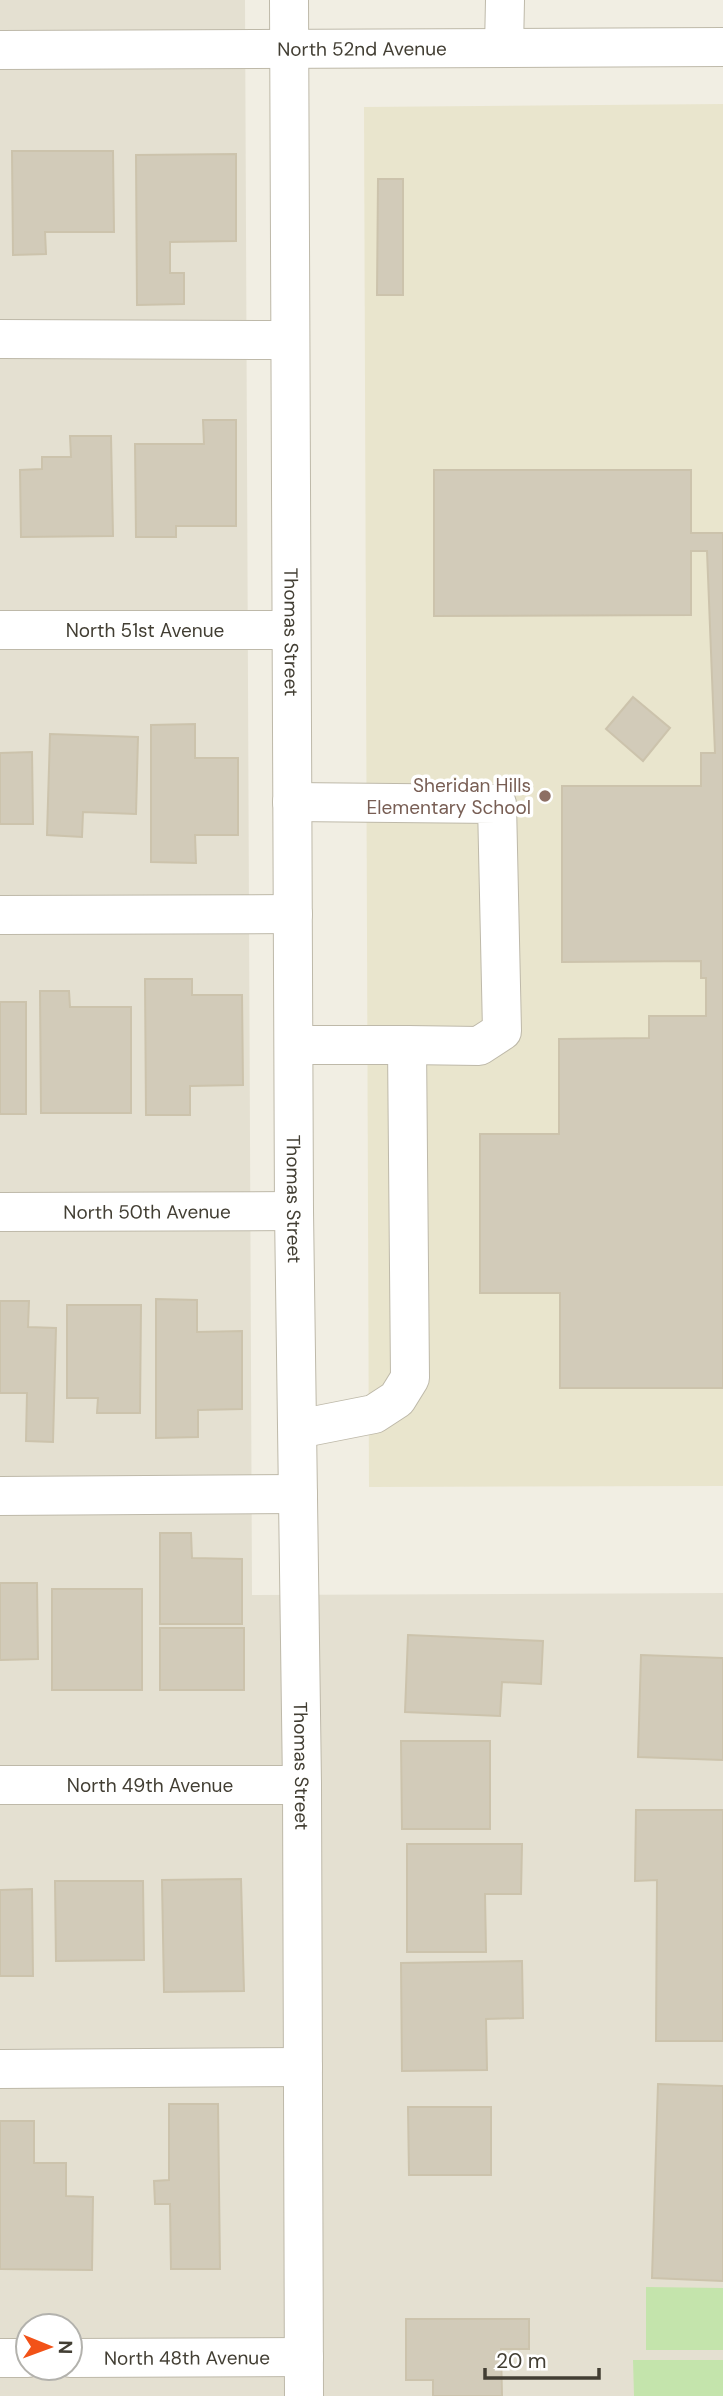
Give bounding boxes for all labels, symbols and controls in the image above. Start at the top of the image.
street label: North 52nd Avenue [277,36,447,62]
street label: Thomas Street [278,568,304,696]
street label: North 51st Avenue [66,618,224,643]
place label: Sheridan Hills Elementary School [367,773,531,820]
marker: Sheridan Hills Elementary School [537,788,553,804]
street label: Thomas Street [281,1135,307,1264]
street label: North 50th Avenue [63,1199,231,1225]
street label: Thomas Street [288,1701,314,1830]
street label: North 49th Avenue [67,1773,233,1798]
north arrow [14,2312,84,2382]
scale bar [485,2336,599,2380]
text: N [53,2340,78,2354]
street label: North 48th Avenue [104,2345,270,2371]
text: 20 m [496,2347,547,2375]

